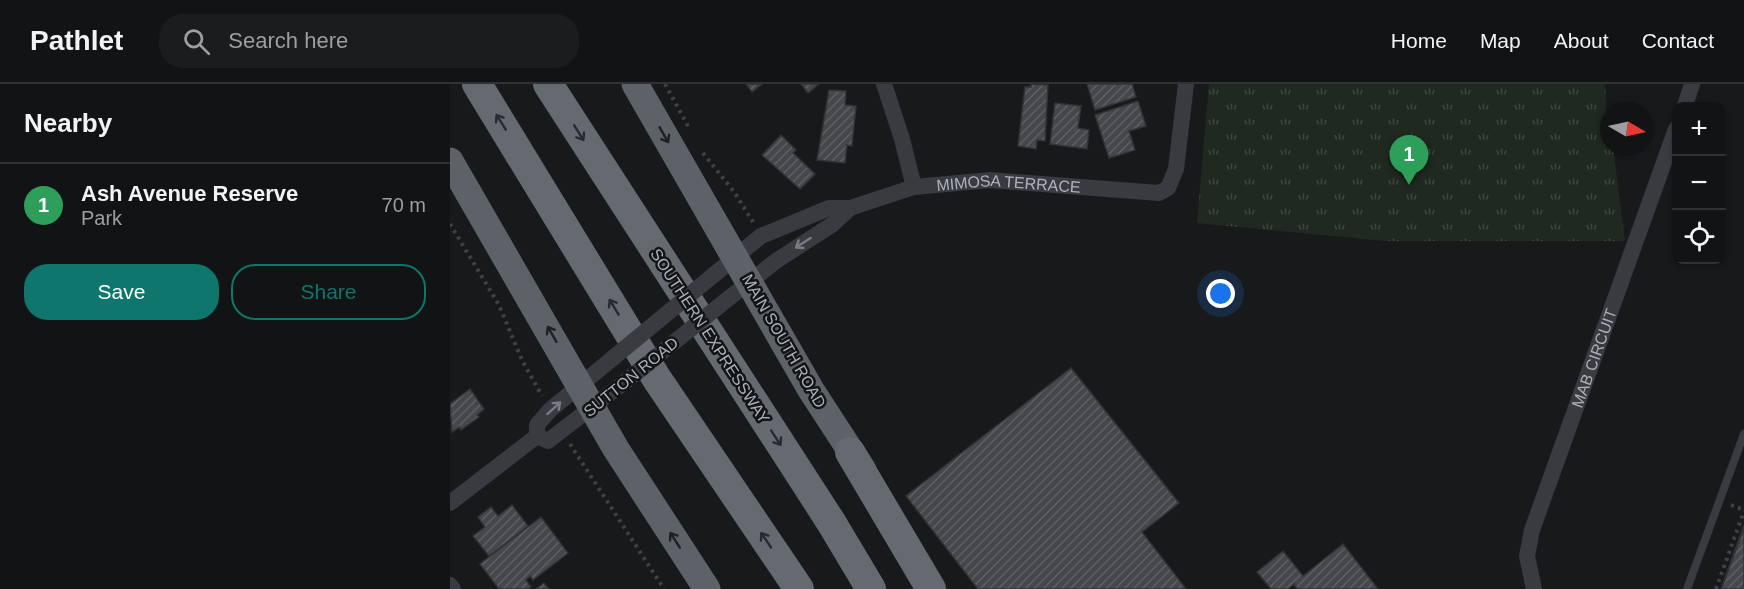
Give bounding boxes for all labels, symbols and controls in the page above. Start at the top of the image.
search box [159,14,579,68]
text: Pathlet [30,25,123,56]
icon: search [180,25,213,58]
text: Search here [228,28,348,53]
text: Home [1391,29,1447,52]
text: Map [1480,29,1521,52]
text: About [1554,29,1609,52]
text: Contact [1642,29,1714,52]
north arrow [1600,102,1654,156]
map controls [1672,102,1726,264]
button: + [1672,102,1726,156]
text: Nearby [24,108,112,138]
one-way arrow [495,114,507,131]
one-way arrow [573,125,586,142]
one-way arrow [659,125,670,143]
pin: 1 [1390,135,1428,185]
button: − [1672,156,1726,210]
street label: MIMOSA TERRACE [936,171,1081,195]
text: Ash Avenue Reserve [81,181,298,206]
text: 1 [38,194,49,216]
text: 70 m [382,194,426,216]
text: Park [81,207,122,229]
button: locate [1672,210,1726,264]
one-way arrow [795,237,812,249]
street label: SOUTHERN EXPRESSWAY [647,246,773,427]
button: Save [24,264,219,320]
button: Share [231,264,426,320]
street label: MAIN SOUTH ROAD [739,271,829,411]
your location [1206,279,1235,308]
one-way arrow [607,299,619,316]
street label: MAB CIRCUIT [1568,306,1619,410]
one-way arrow [545,326,557,343]
street label: SUTTON ROAD [581,334,681,420]
one-way arrow [546,401,561,415]
one-way arrow [770,430,782,446]
one-way arrow [669,532,681,549]
one-way arrow [760,533,772,549]

